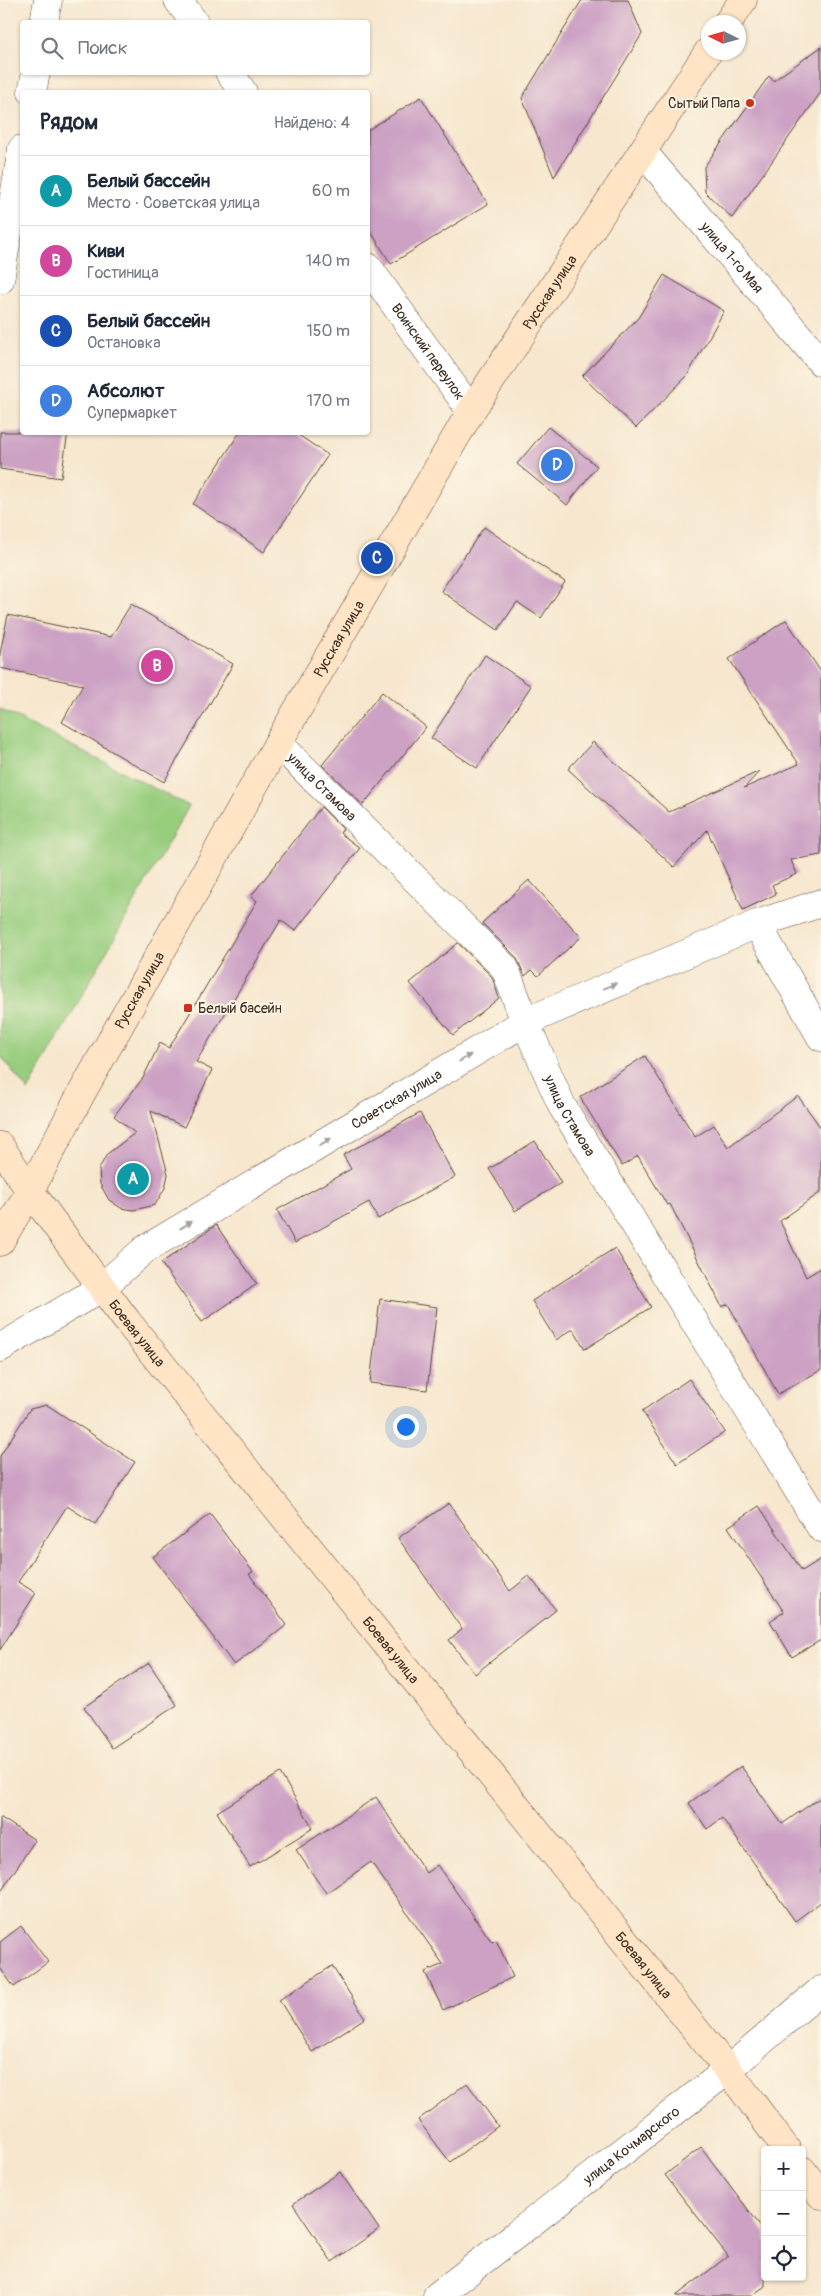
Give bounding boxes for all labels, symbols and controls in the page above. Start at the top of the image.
north arrow [701,15,746,60]
search box [20,20,370,75]
icon: search [38,34,66,62]
text: Поиск [78,36,128,60]
place label: Сытый Папа [668,95,740,112]
marker: Сытый Папа [744,97,756,109]
text: Рядом [40,109,98,136]
text: Найдено: 4 [274,113,350,133]
text: Белый баcсейн [87,169,210,193]
text: A [51,181,61,201]
text: 60 m [312,181,350,201]
text: Место · Советская улица [87,193,260,213]
street label: улица 1-го Мая [697,217,767,296]
text: Киви [87,239,124,263]
text: B [51,251,61,271]
text: 140 m [306,251,350,271]
street label: Русская улица [519,252,580,332]
text: Гостиница [87,263,159,283]
street label: Воинский переулок [388,300,469,403]
text: Белый бассейн [87,309,210,333]
text: C [51,321,61,341]
text: 150 m [306,321,350,341]
text: Остановка [87,333,161,353]
text: Абсолют [87,379,164,403]
text: D [51,391,61,411]
text: 170 m [307,391,350,411]
text: Супермаркет [87,403,177,423]
pin: D [541,446,573,484]
pin: C [361,539,393,577]
street label: Русская улица [310,597,368,680]
pin: B [141,647,173,685]
street label: улица Стамова [283,748,360,824]
street label: Русская улица [111,949,168,1031]
one-way arrow [603,982,617,990]
place label: Белый басейн [198,1000,282,1017]
marker: Белый басейн [182,1002,194,1014]
one-way arrow [458,1054,471,1063]
street label: Советская улица [348,1065,445,1133]
street label: улица Стамова [540,1071,599,1159]
one-way arrow [319,1137,332,1146]
pin: A [117,1160,149,1198]
one-way arrow [179,1221,192,1230]
street label: Боевая улица [105,1296,169,1370]
your location [393,1414,419,1440]
street label: Боевая улица [359,1613,423,1687]
street label: Боевая улица [612,1928,676,2002]
street label: улица Кочмарского [579,2102,683,2188]
map controls [761,2146,806,2281]
button: + [761,2146,806,2191]
button: − [761,2191,806,2236]
button: locate [761,2236,806,2281]

